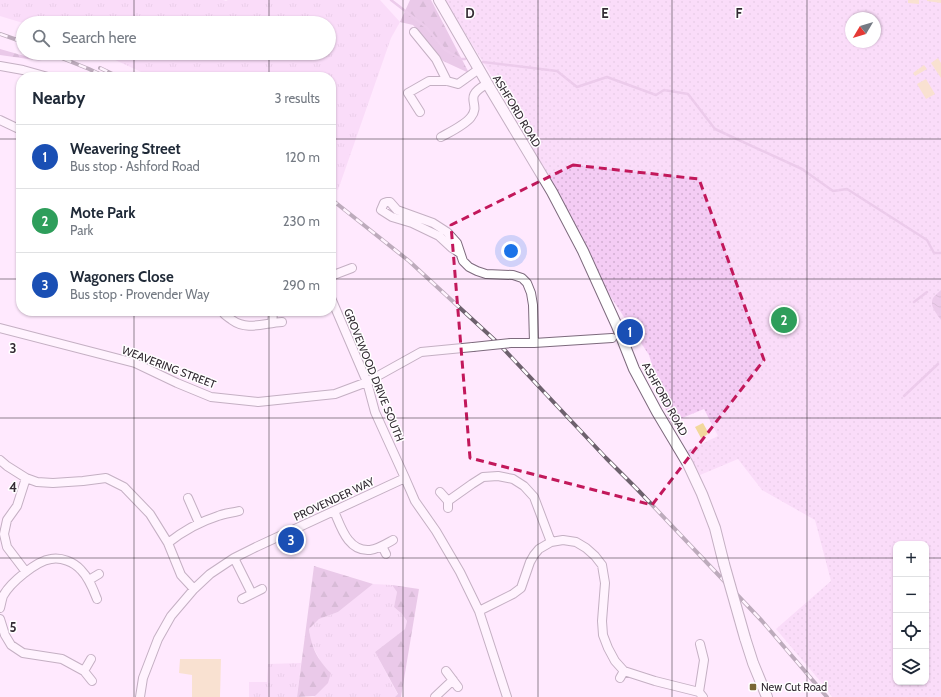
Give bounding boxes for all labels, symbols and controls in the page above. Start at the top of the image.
text: D [465,5,475,21]
text: E [601,5,609,21]
text: F [736,5,743,21]
north arrow [845,12,881,48]
search box [16,16,336,60]
icon: search [30,27,52,49]
text: Search here [62,29,137,47]
street label: ASHFORD ROAD [490,72,544,150]
text: Nearby [32,88,85,108]
text: 3 results [274,90,320,106]
text: Weavering Street [70,140,181,158]
text: 1 [43,149,47,165]
text: 120 m [286,149,320,165]
text: Bus stop · Ashford Road [70,158,200,174]
text: Mote Park [70,204,135,222]
text: 2 [42,213,48,229]
text: 230 m [283,213,320,229]
text: Park [70,222,93,238]
your location [501,241,521,261]
text: Wagoners Close [70,268,174,286]
text: 3 [41,277,49,293]
text: 290 m [282,277,320,293]
text: Bus stop · Provender Way [70,286,210,302]
pin: 2 [771,305,797,335]
street label: GROVEWOOD DRIVE SOUTH [341,306,407,444]
pin: 1 [617,317,643,347]
text: 3 [9,340,17,356]
street label: WEAVERING STREET [120,343,218,391]
street label: ASHFORD ROAD [639,360,691,438]
street label: PROVENDER WAY [291,474,377,524]
text: 4 [9,479,17,495]
pin: 3 [278,525,304,555]
map controls [893,541,929,685]
button: + [893,541,929,577]
button: − [893,577,929,613]
button: locate [893,613,929,649]
text: 5 [10,619,17,635]
button: layers [893,649,929,685]
place label: New Cut Road [761,680,827,694]
marker: New Cut Road [748,682,758,692]

